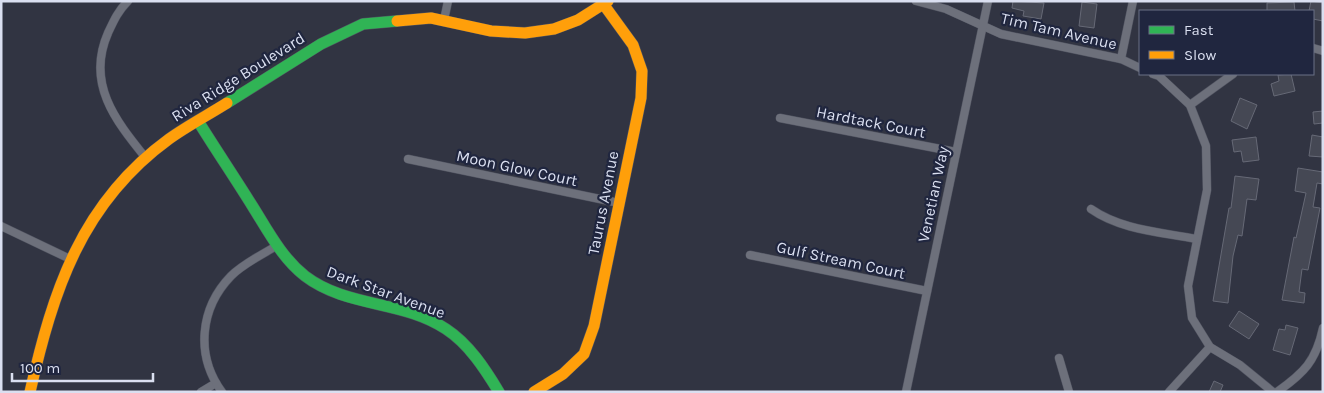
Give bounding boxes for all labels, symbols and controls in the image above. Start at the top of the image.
street label: Tim Tam Avenue [999,8,1119,54]
legend [1139,10,1314,75]
text: Fast [1184,21,1214,39]
street label: Riva Ridge Boulevard [168,28,308,126]
text: Slow [1184,46,1216,64]
street label: Hardtack Court [815,102,927,142]
street label: Venetian Way [914,144,953,244]
street label: Moon Glow Court [455,146,579,190]
street label: Taurus Avenue [584,149,622,257]
street label: Gulf Stream Court [775,237,907,283]
street label: Dark Star Avenue [324,262,448,322]
scale bar [12,350,154,382]
text: 100 m [20,359,60,377]

